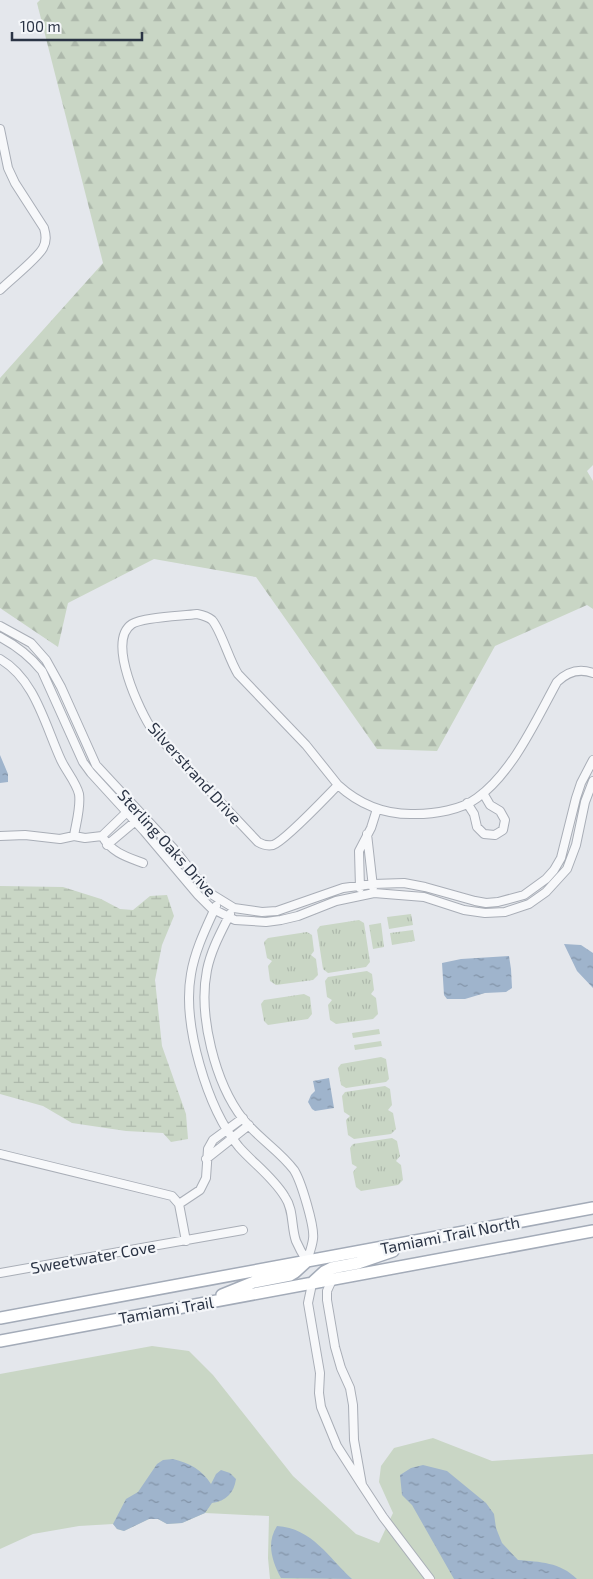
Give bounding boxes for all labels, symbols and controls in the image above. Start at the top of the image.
scale bar [12,10,142,42]
text: 100 m [20,17,61,35]
street label: Silverstrand Drive [145,718,246,827]
street label: Sterling Oaks Drive [114,785,221,900]
street label: Tamiami Trail North [379,1212,521,1257]
street label: Sweetwater Cove [29,1236,157,1277]
street label: Tamiami Trail [117,1292,215,1327]

